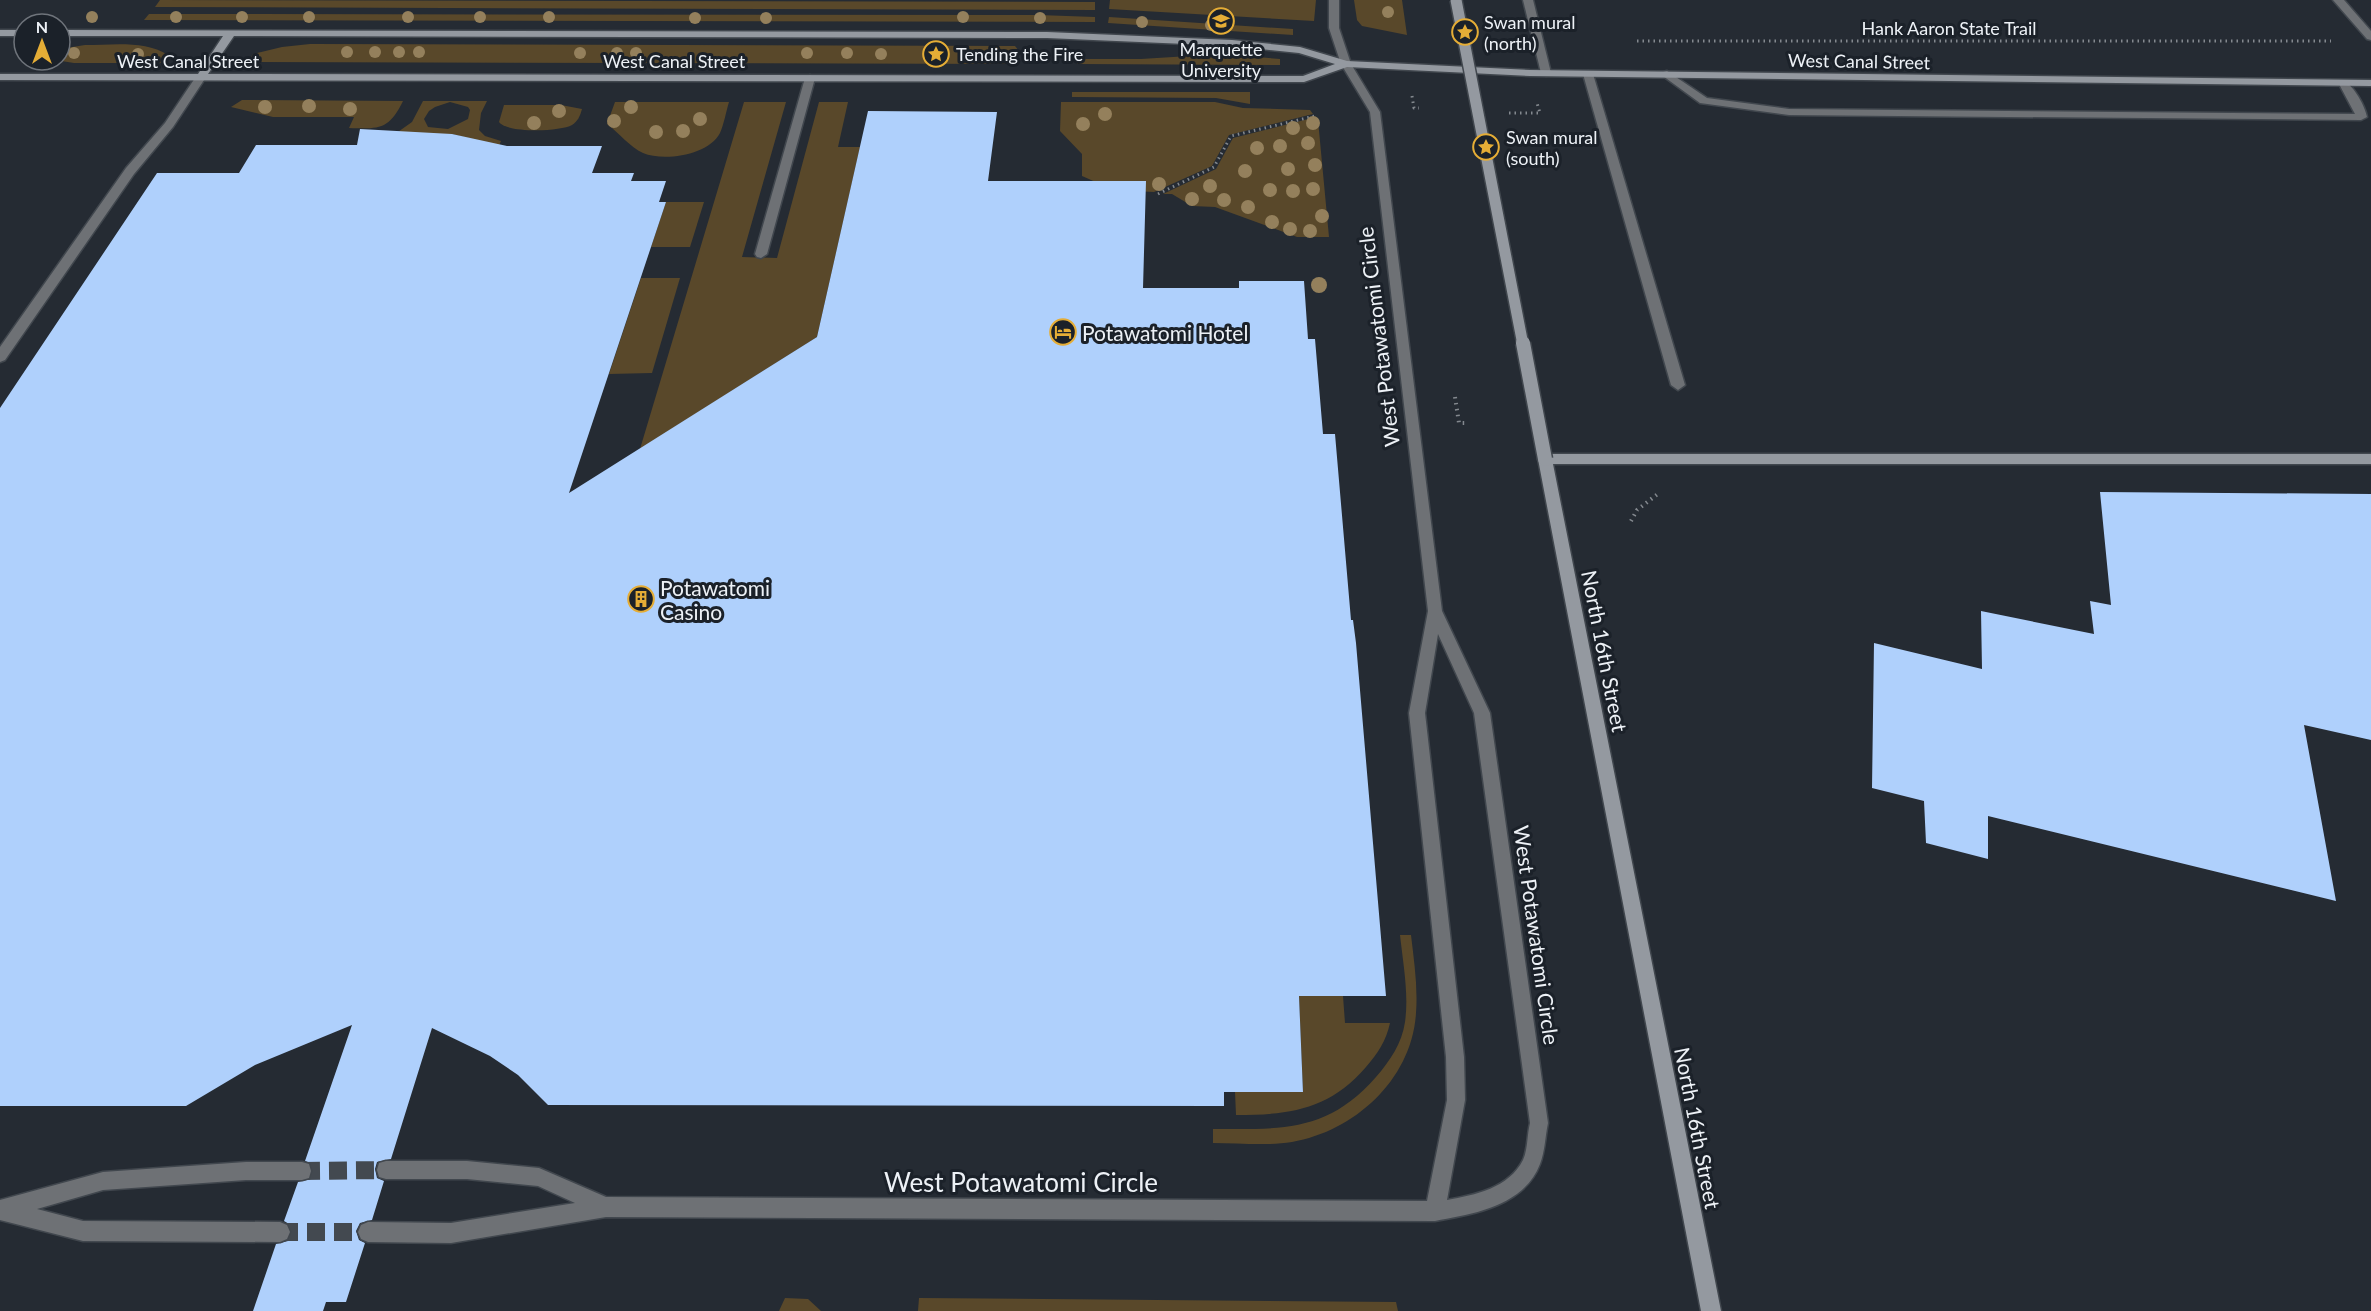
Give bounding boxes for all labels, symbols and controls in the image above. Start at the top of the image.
school or university icon: Marquette University [1206,6,1236,36]
place label: Swan mural (north) [1484,11,1576,54]
north arrow [12,12,72,72]
text: N [36,17,48,36]
place icon: Swan mural (north) [1450,17,1480,47]
street label: Hank Aaron State Trail [1862,17,2036,39]
place label: Marquette University [1180,38,1262,81]
place icon: Tending the Fire [921,39,951,69]
place label: Tending the Fire [956,43,1083,65]
street label: West Canal Street [1788,49,1931,73]
street label: West Canal Street [117,50,260,72]
street label: West Canal Street [603,50,746,72]
place label: Swan mural (south) [1506,126,1598,169]
place icon: Swan mural (south) [1471,132,1501,162]
street label: West Potawatomi Circle [1352,226,1404,448]
hotel icon: Potawatomi Hotel [1048,317,1078,347]
place label: Potawatomi Hotel [1082,320,1248,345]
street label: North 16th Street [1577,568,1633,734]
place label: Potawatomi Casino [660,575,770,624]
building icon: Potawatomi Casino [626,584,656,614]
street label: West Potawatomi Circle [1509,824,1565,1046]
street label: North 16th Street [1670,1045,1726,1211]
street label: West Potawatomi Circle [884,1166,1158,1198]

